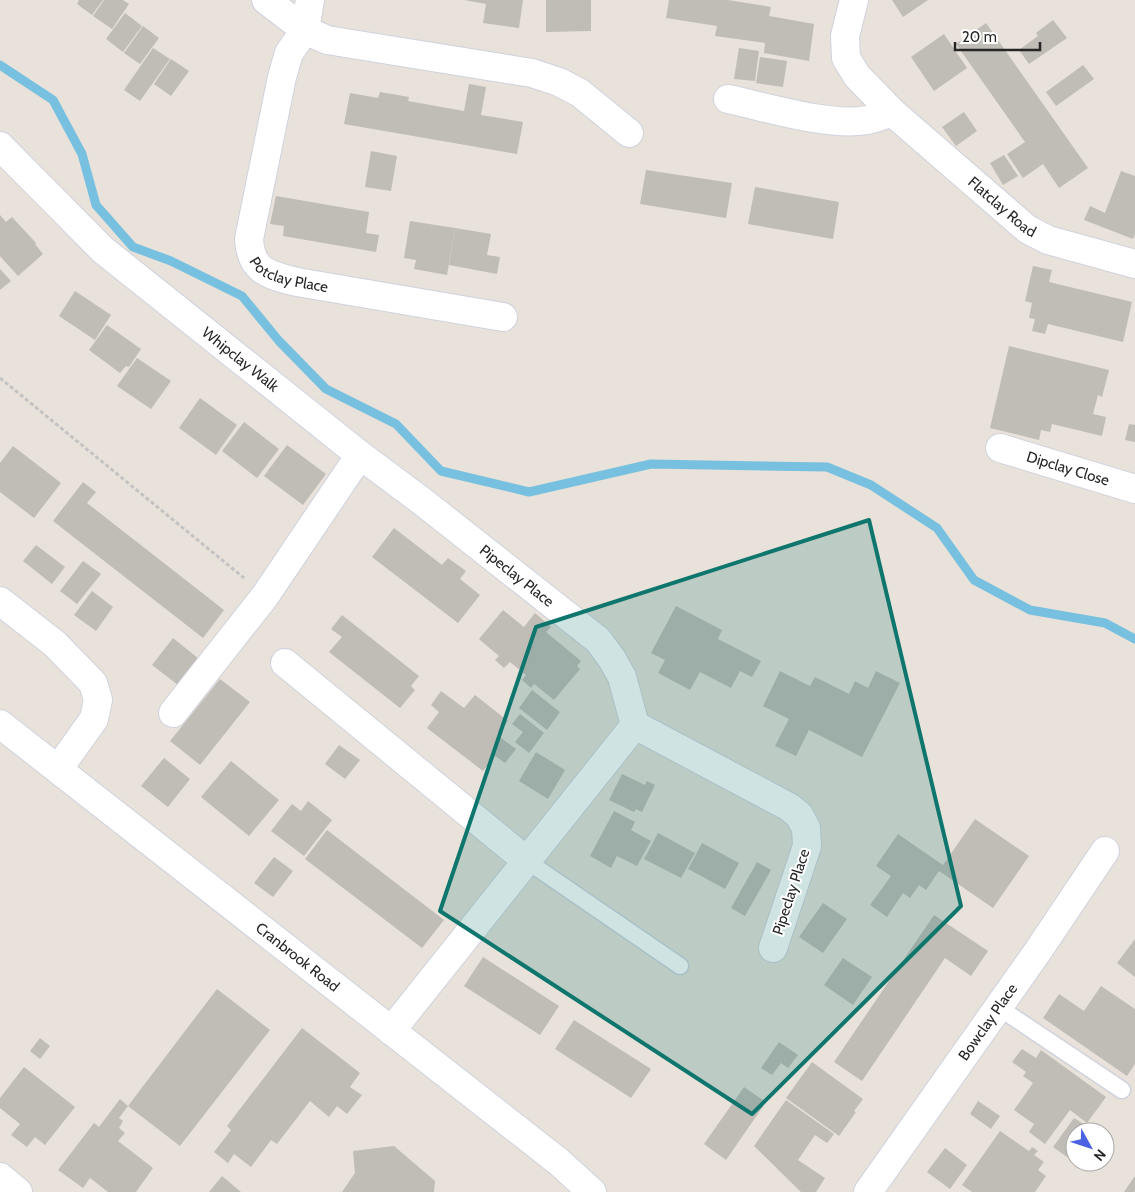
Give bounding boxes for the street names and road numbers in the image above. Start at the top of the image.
street label: Flatclay Road [964,173,1039,241]
street label: Potclay Place [245,253,330,296]
street label: Whipclay Walk [198,323,283,396]
street label: Dipclay Close [1024,448,1112,490]
street label: Pipeclay Place [476,541,558,611]
street label: Pipeclay Place [769,846,813,937]
street label: Cranbrook Road [252,919,343,995]
street label: Bowclay Place [955,980,1021,1064]

